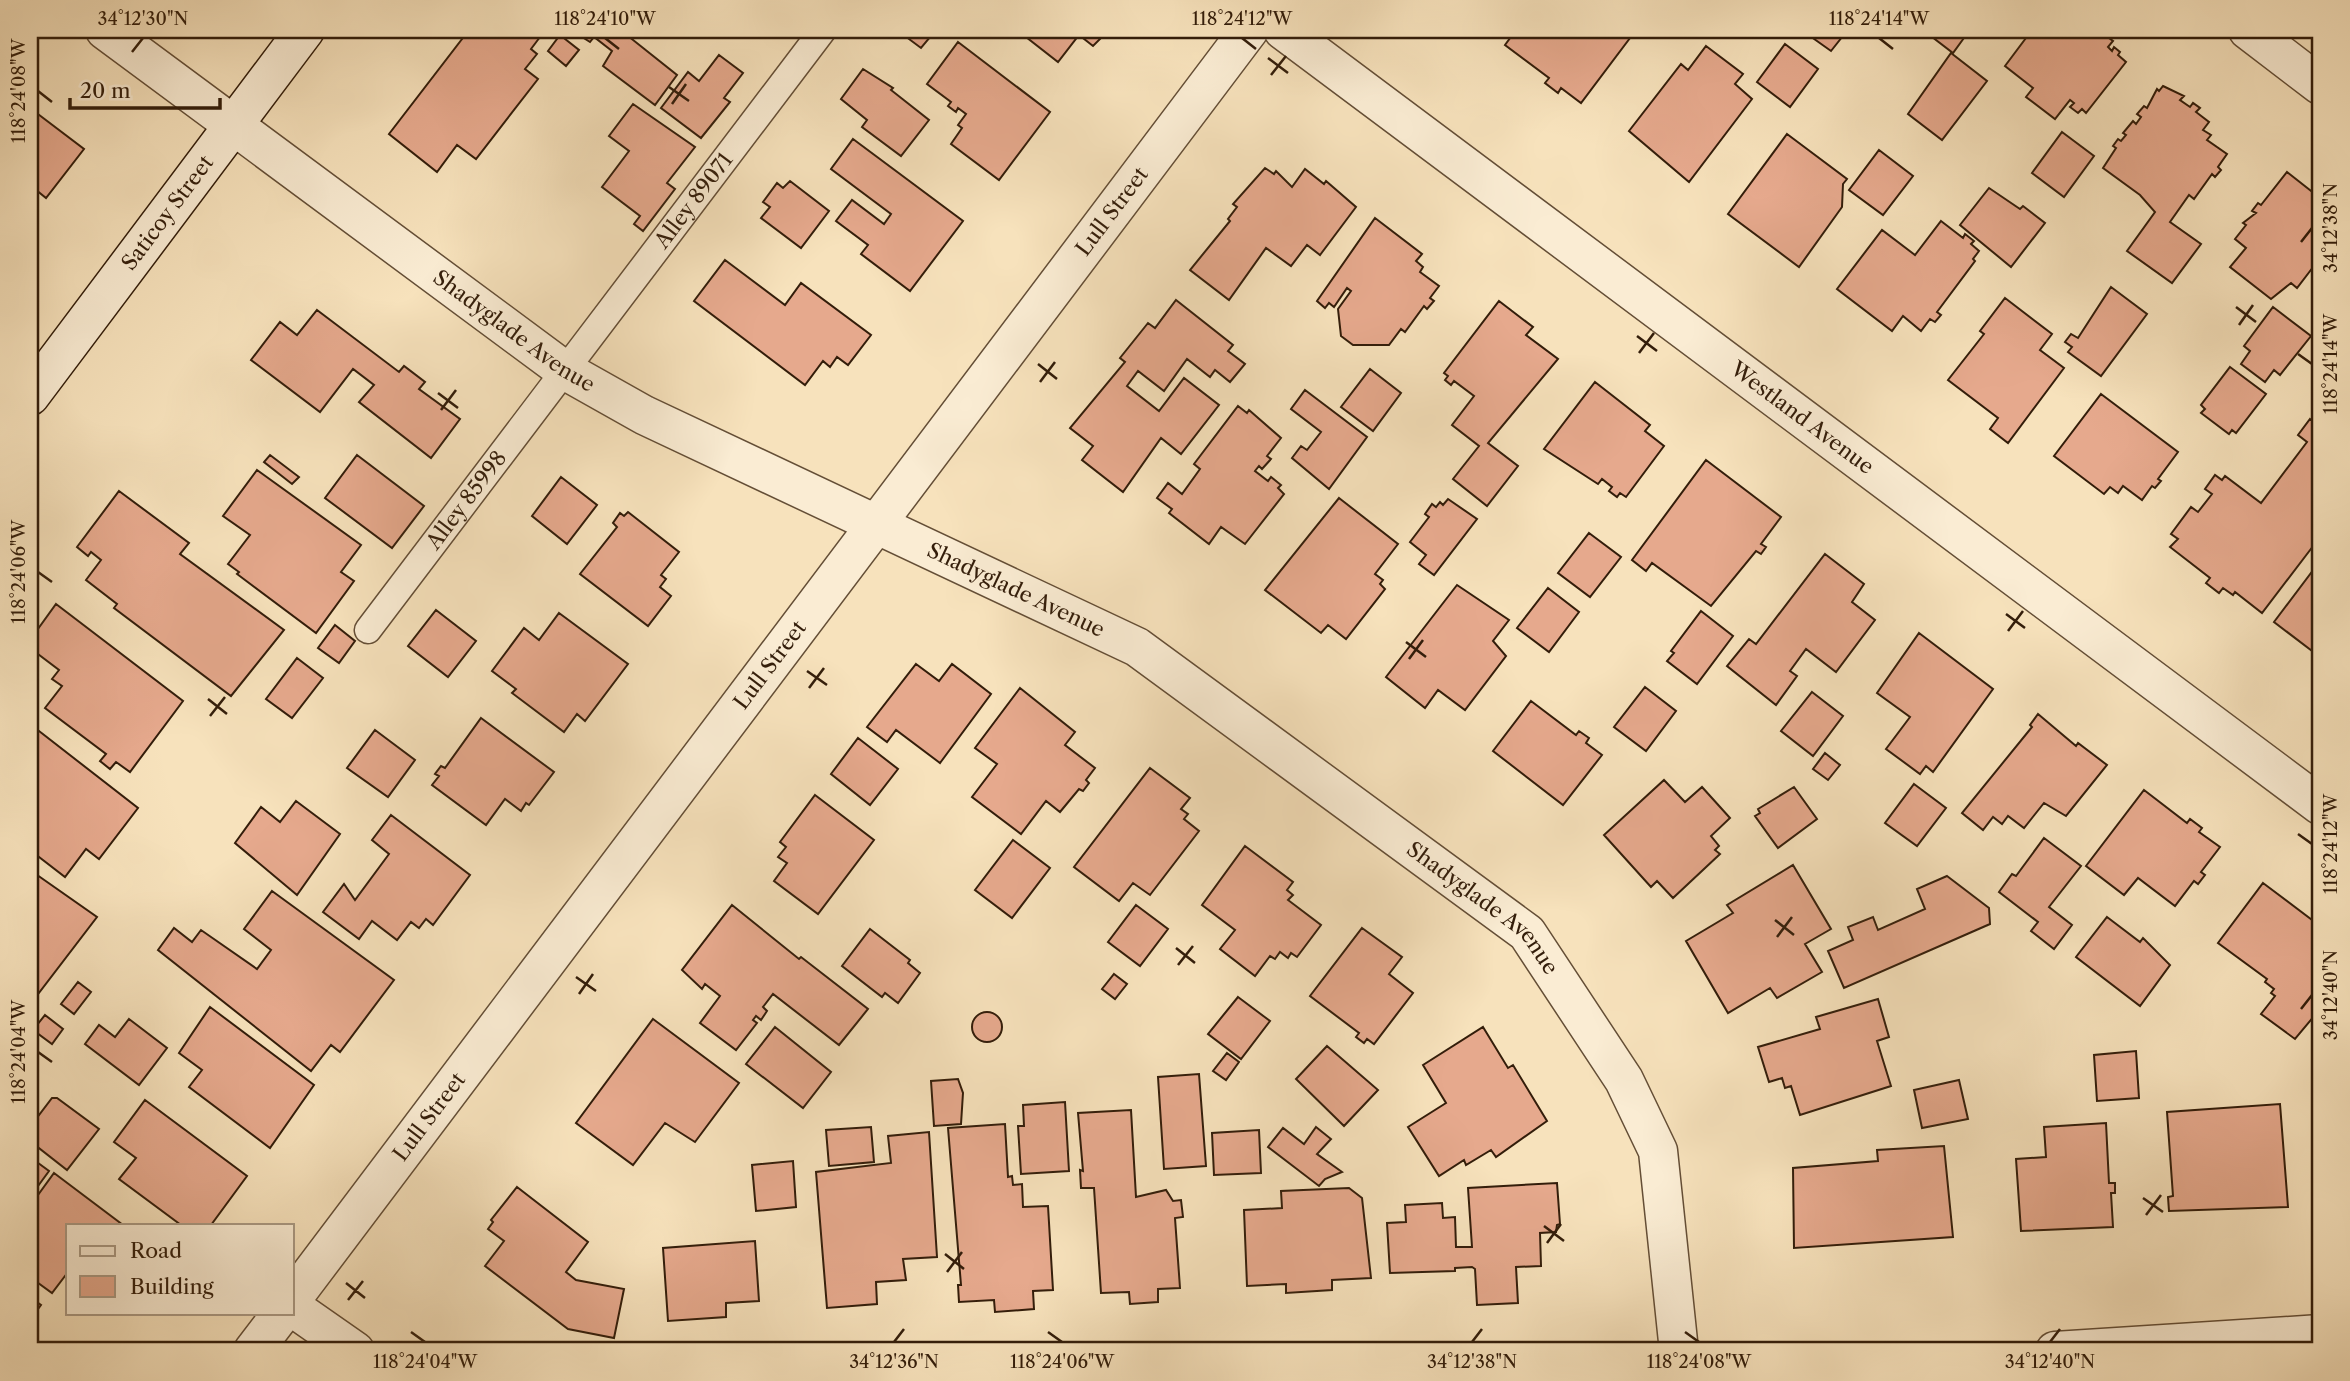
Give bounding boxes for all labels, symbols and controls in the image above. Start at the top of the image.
text: 34°12'30"N [98,8,189,30]
text: 118°24'10"W [554,8,657,30]
text: 118°24'12"W [1192,8,1294,30]
text: 118°24'14"W [1829,8,1930,30]
text: 118°24'08"W [8,37,30,143]
scale bar [70,66,220,110]
text: 20 m [80,78,131,103]
street label: Alley 89071 [648,147,738,254]
street label: Saticoy Street [116,150,219,275]
street label: Lull Street [1070,162,1153,260]
text: 34°12'38"N [2320,183,2342,273]
street label: Shadyglade Avenue [428,264,599,397]
text: 118°24'14"W [2320,313,2342,414]
street label: Westland Avenue [1725,355,1879,479]
street label: Alley 85998 [420,446,511,555]
text: 118°24'06"W [8,519,30,624]
street label: Shadyglade Avenue [923,537,1109,642]
street label: Lull Street [728,615,811,714]
text: 118°24'12"W [2320,792,2342,894]
street label: Shadyglade Avenue [1402,836,1564,979]
text: 34°12'40"N [2320,950,2342,1040]
text: 118°24'04"W [8,999,30,1104]
street label: Lull Street [387,1067,471,1166]
legend [66,1224,294,1314]
text: Road [130,1238,182,1263]
text: Building [130,1274,215,1299]
text: 118°24'04"W [373,1351,478,1373]
text: 34°12'36"N [849,1351,939,1373]
text: 118°24'06"W [1010,1351,1115,1373]
text: 34°12'38"N [1427,1351,1517,1373]
text: 118°24'08"W [1647,1351,1753,1373]
text: 34°12'40"N [2005,1351,2095,1373]

